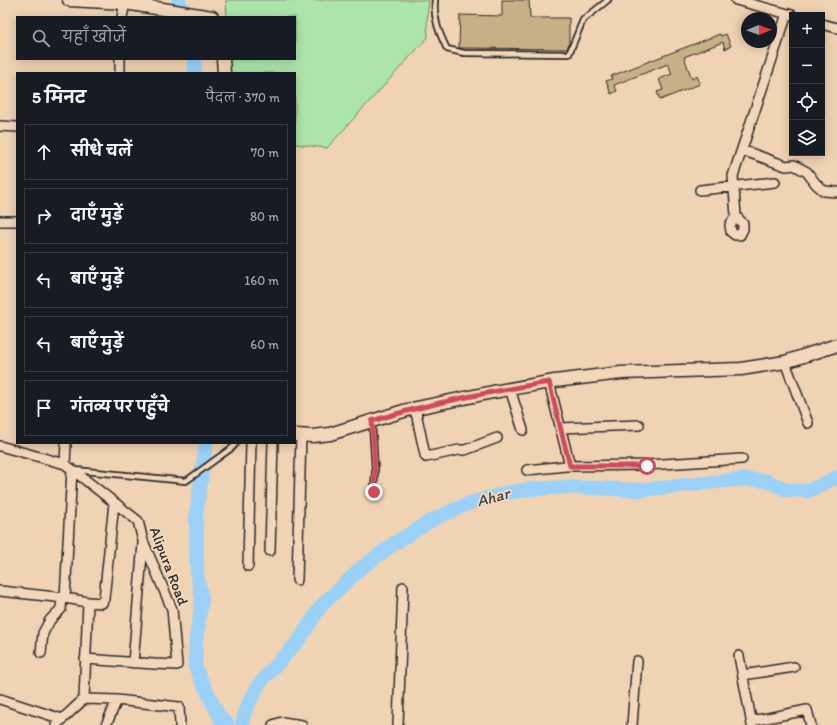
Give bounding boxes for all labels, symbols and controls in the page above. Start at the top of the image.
north arrow [741,12,777,48]
map controls [789,12,825,156]
button: + [789,12,825,48]
search box [16,16,296,60]
icon: search [30,27,52,49]
text: यहाँ खोजें [62,28,126,46]
button: − [789,48,825,84]
button: locate [789,84,825,120]
text: 5 मिनट [32,87,86,107]
text: पैदल · 370 m [206,90,280,105]
button: layers [789,120,825,156]
icon: ahead [33,141,55,163]
text: सीधे चलें [71,142,132,160]
text: 70 m [251,145,279,160]
icon: right [33,205,55,227]
text: दाएँ मुड़ें [71,206,123,224]
text: 80 m [250,209,279,224]
icon: left [33,269,55,291]
text: बाएँ मुड़ें [71,270,123,288]
text: 160 m [244,273,279,288]
icon: left [33,333,55,355]
text: बाएँ मुड़ें [71,334,123,352]
text: 60 m [250,337,279,352]
icon: arrive [33,397,55,419]
text: गंतव्य पर पहुँचे [71,398,169,416]
route start [638,457,656,475]
route end [365,483,383,501]
water label: Ahar [474,483,513,510]
street label: Alipura Road [146,524,192,608]

